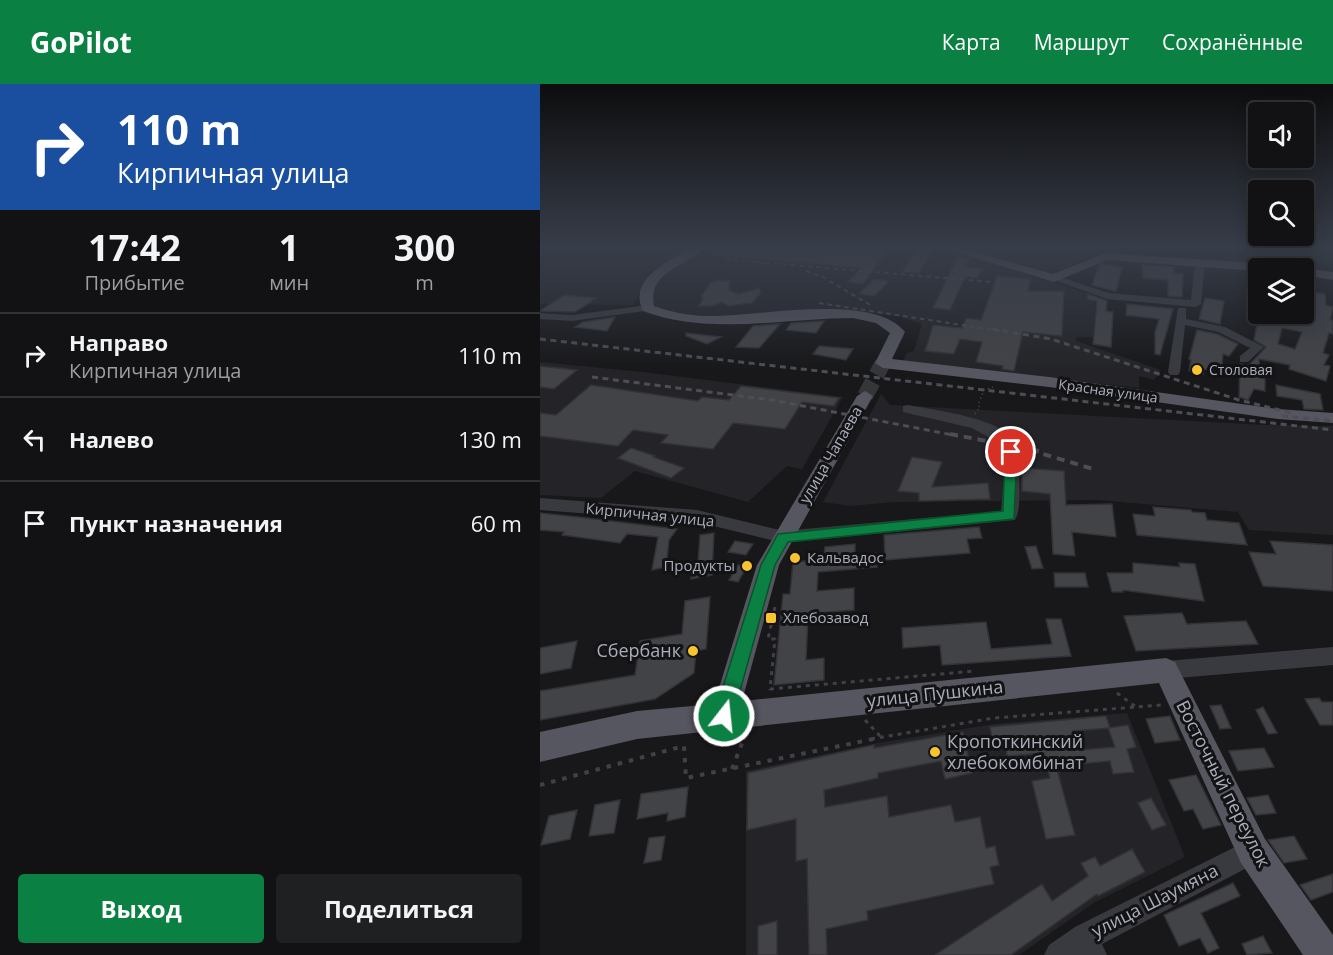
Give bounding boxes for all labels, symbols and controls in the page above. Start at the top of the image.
text: GoPilot [30,23,132,61]
text: Карта [942,28,1001,56]
text: Маршрут [1034,28,1129,56]
text: Сохранённые [1162,28,1303,56]
text: 110 m [117,100,241,157]
map controls [1248,102,1314,324]
button: sound [1248,102,1314,168]
icon: right [18,108,96,186]
text: Кирпичная улица [117,154,350,191]
button: search [1248,180,1314,246]
text: 17:42 [88,223,181,272]
text: 1 [279,223,299,272]
text: 300 [394,223,455,272]
button: layers [1248,258,1314,324]
text: Прибытие [85,269,185,296]
text: мин [269,269,309,296]
text: m [415,269,434,296]
text: Направо [69,327,168,357]
icon: right [18,339,51,372]
text: 110 m [458,340,522,370]
text: Кирпичная улица [69,357,241,384]
place label: Столовая [1209,360,1273,379]
marker: Столовая [1190,363,1204,377]
street label: Красная улица [1057,374,1159,407]
street label: улица Чапаева [794,402,866,507]
icon: left [18,423,51,456]
text: Налево [69,424,154,454]
text: 130 m [458,424,522,454]
pin [985,426,1036,477]
icon: arrive [994,435,1027,468]
street label: Кирпичная улица [585,497,715,531]
icon: arrive [18,507,51,540]
text: Пункт назначения [69,508,283,538]
text: 60 m [471,508,522,538]
place label: Кальвадос [807,547,884,567]
marker: Кальвадос [788,551,802,565]
place label: Продукты [663,555,735,575]
marker: Продукты [740,559,754,573]
place label: Хлебозавод [783,607,869,627]
marker: Хлебозавод [764,611,778,625]
place label: Сбербанк [596,638,682,662]
marker: Сбербанк [686,644,700,658]
street label: улица Пушкина [866,674,1004,712]
position arrow [692,684,756,748]
street label: Восточный переулок [1171,696,1277,872]
place label: Кропоткинский хлебокомбинат [947,729,1084,774]
marker: Кропоткинский хлебокомбинат [928,745,942,759]
street label: улица Шаумяна [1087,858,1222,942]
button: Выход [18,874,264,943]
button: Поделиться [276,874,522,943]

